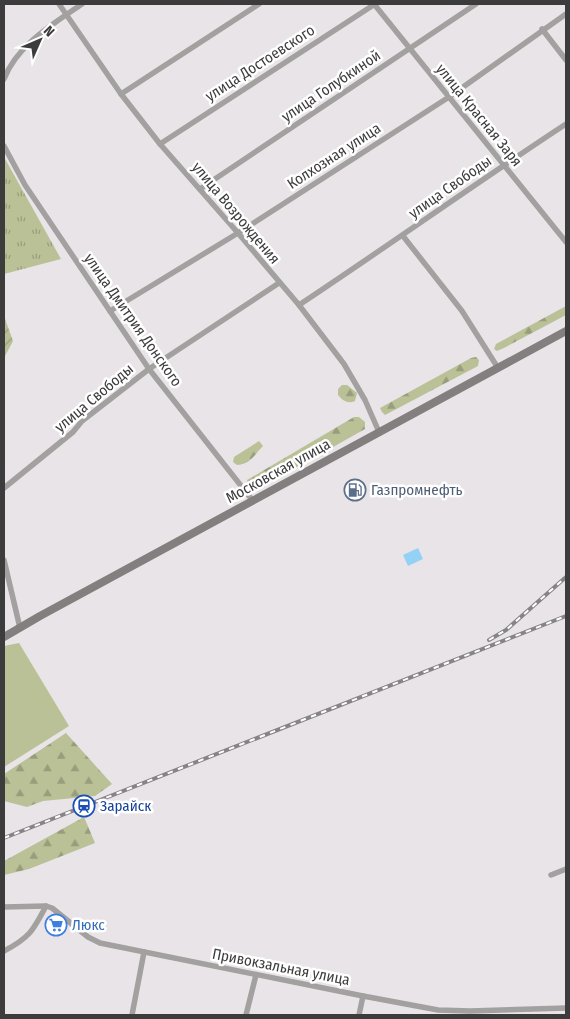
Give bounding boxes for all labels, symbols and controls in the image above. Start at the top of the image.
north arrow [15,15,65,65]
street label: улица Достоевского [202,21,318,105]
text: N [40,22,58,40]
street label: улица Голубкиной [278,46,384,126]
street label: улица Красная Заря [432,60,526,170]
street label: Колхозная улица [284,119,384,193]
street label: улица Свободы [405,152,495,222]
street label: улица Возрождения [188,158,284,268]
street label: улица Дмитрия Донского [80,250,186,390]
street label: улица Свободы [51,360,137,436]
street label: Московская улица [223,435,333,507]
fuel station icon: Газпромнефть [343,478,367,502]
place label: Газпромнефть [371,481,463,499]
station icon: Зарайск [72,794,96,818]
place label: Зарайск [100,797,151,815]
supermarket icon: Люкс [44,913,68,937]
place label: Люкс [72,916,105,934]
street label: Привокзальная улица [211,945,351,989]

